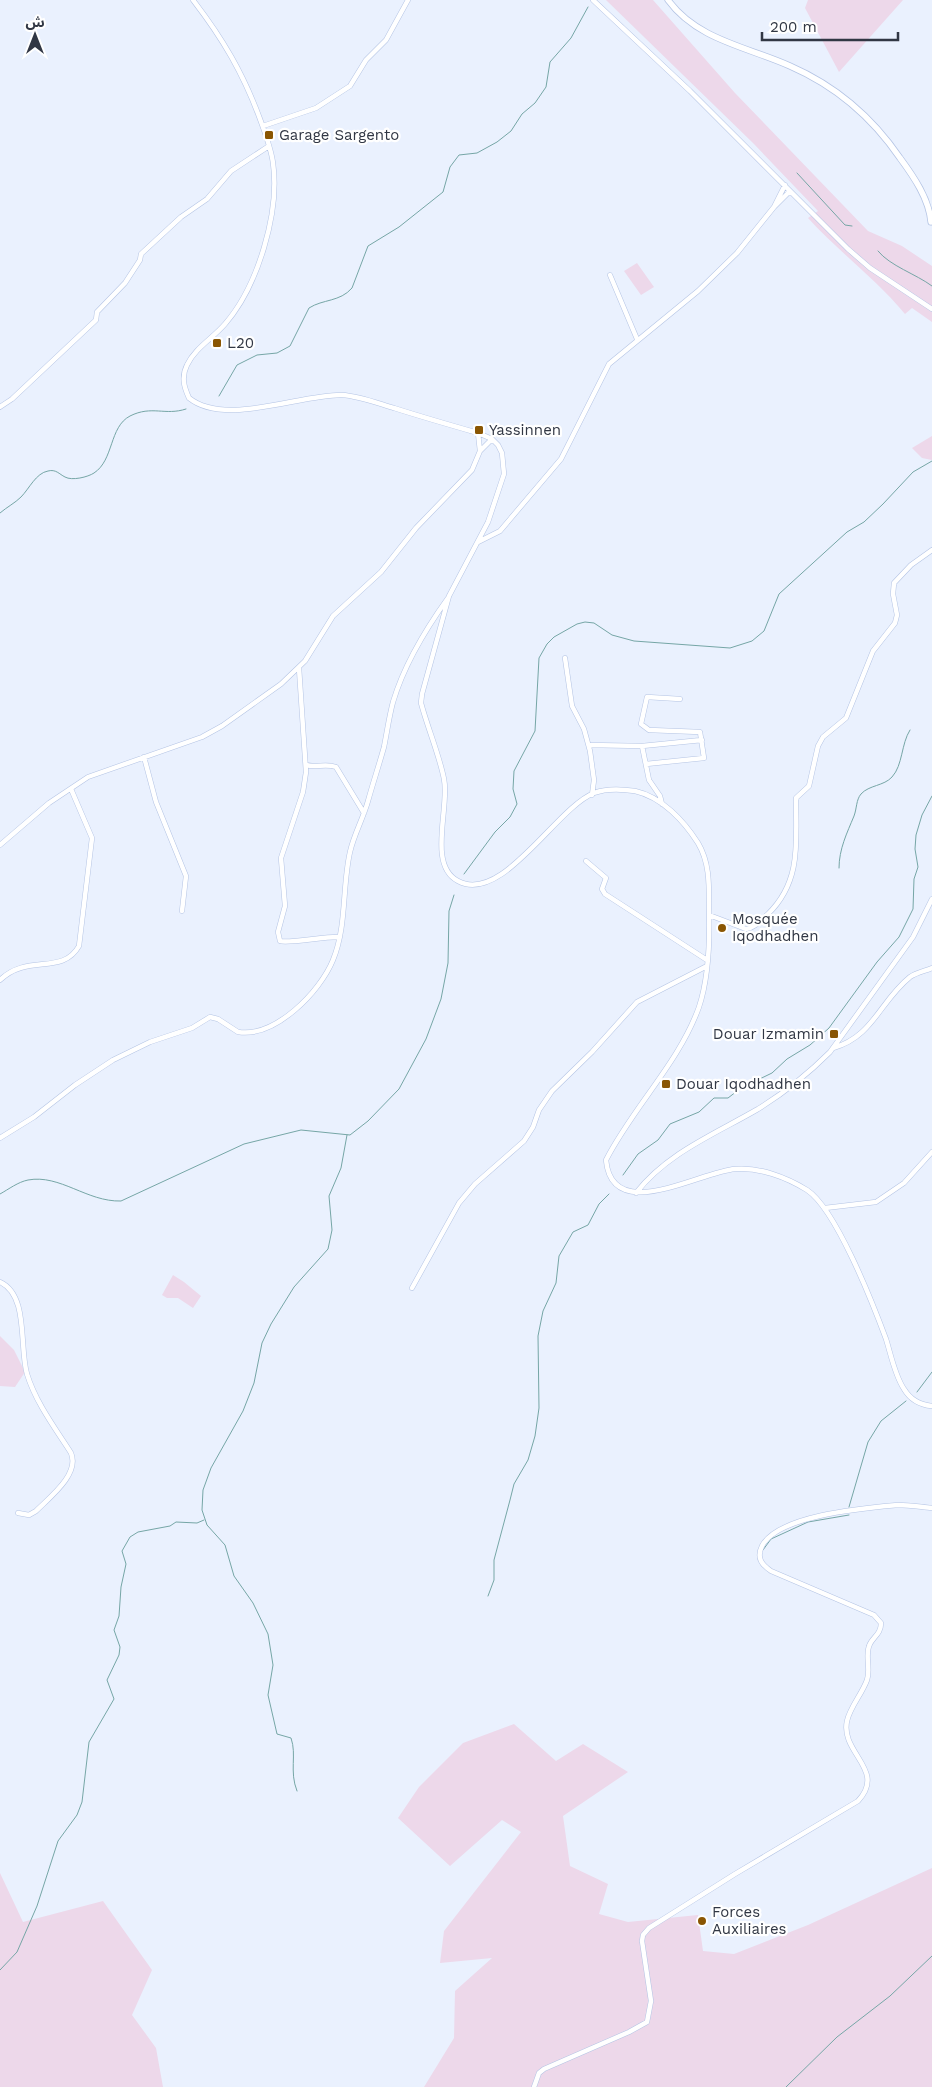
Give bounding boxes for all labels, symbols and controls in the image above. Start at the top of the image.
north arrow [10,10,60,60]
scale bar [762,10,898,42]
text: ش [25,14,45,30]
text: 200 m [770,18,817,36]
place label: Garage Sargento [279,126,399,144]
marker: Garage Sargento [263,129,275,141]
place label: L20 [227,334,254,352]
marker: L20 [211,337,223,349]
place label: Yassinnen [489,421,561,439]
marker: Yassinnen [473,424,485,436]
place label: Mosquée Iqodhadhen [732,910,819,945]
marker: Mosquée Iqodhadhen [716,922,728,934]
place label: Douar Izmamin [713,1025,824,1043]
marker: Douar Izmamin [828,1028,840,1040]
place label: Douar Iqodhadhen [676,1075,811,1093]
marker: Douar Iqodhadhen [660,1078,672,1090]
place label: Forces Auxiliaires [712,1903,787,1938]
marker: Forces Auxiliaires [696,1915,708,1927]

